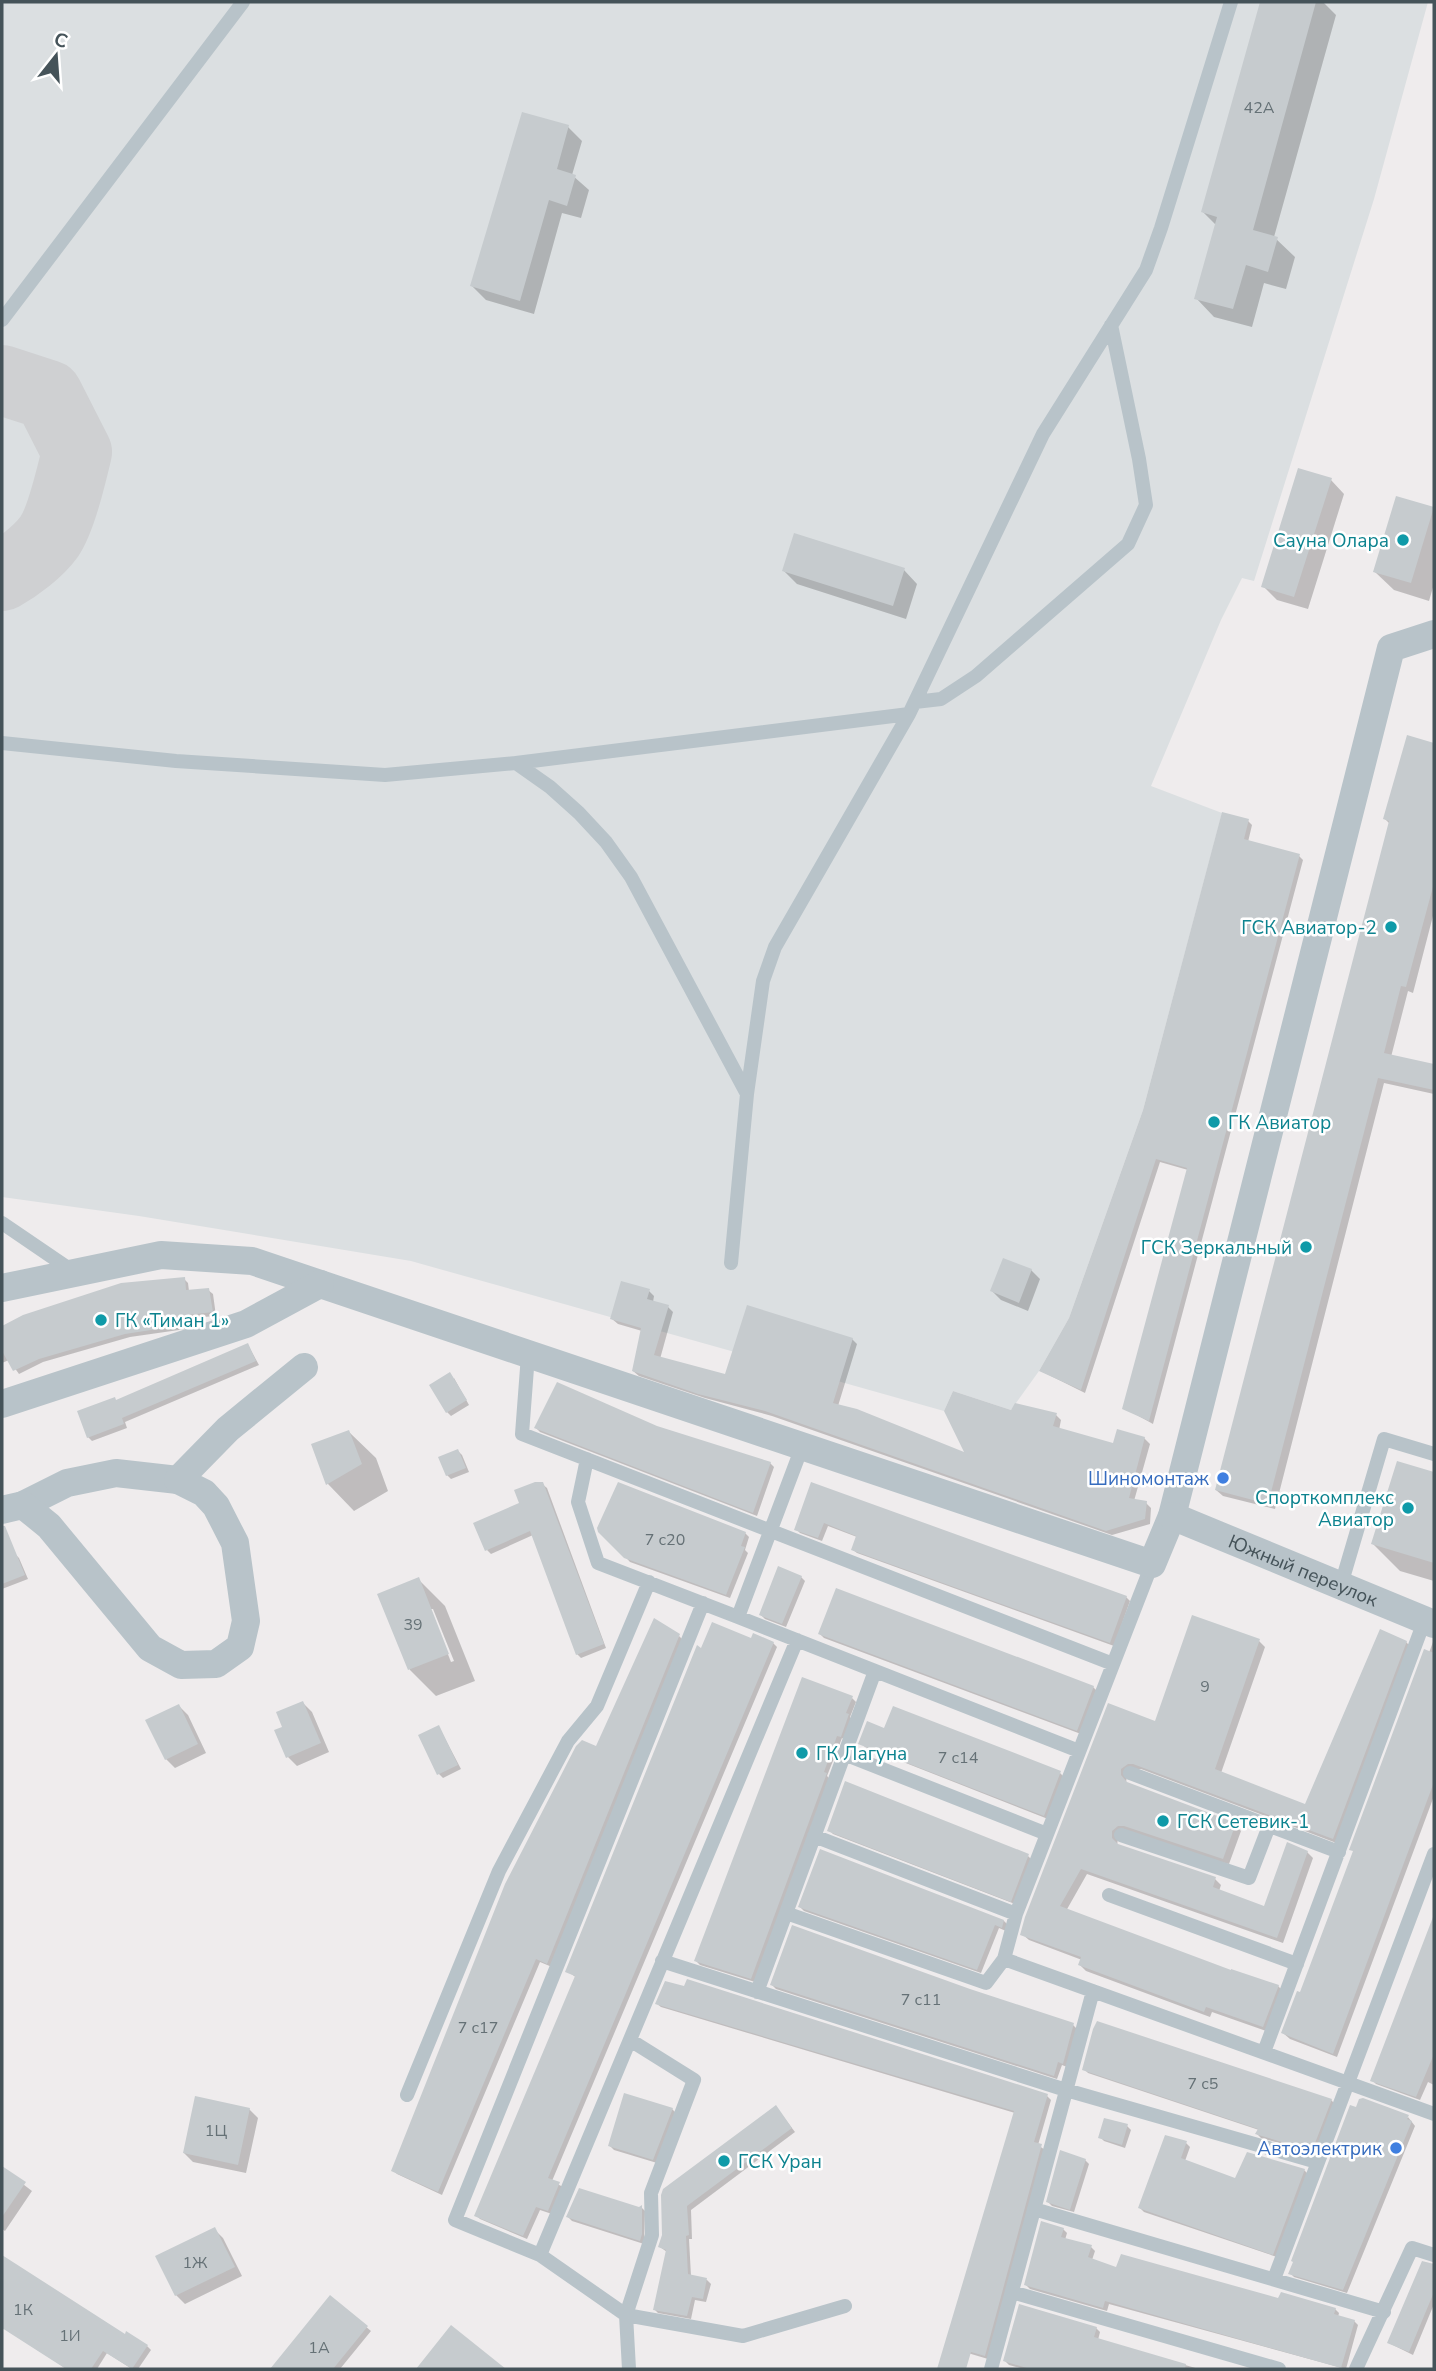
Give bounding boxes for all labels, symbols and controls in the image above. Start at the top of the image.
north arrow [21,21,91,91]
text: С [51,26,71,55]
house number: 42А [1244,97,1275,119]
place label: Сауна Олара [1273,528,1389,554]
marker: Сауна Олара [1395,532,1411,548]
place label: ГСК Авиатор-2 [1241,915,1377,941]
marker: ГСК Авиатор-2 [1383,919,1399,935]
place label: ГК Авиатор [1228,1110,1331,1136]
marker: ГК Авиатор [1206,1114,1222,1130]
place label: ГСК Зеркальный [1141,1235,1292,1261]
marker: ГСК Зеркальный [1298,1239,1314,1255]
place label: ГК «Тиман 1» [115,1308,229,1334]
marker: ГК «Тиман 1» [93,1312,109,1328]
place label: Шиномонтаж [1088,1466,1209,1492]
marker: Шиномонтаж [1215,1470,1231,1486]
place label: Спорткомплекс Авиатор [1255,1485,1394,1533]
marker: Спорткомплекс Авиатор [1400,1500,1416,1516]
house number: 7 с20 [645,1529,685,1551]
street label: Южный переулок [1224,1529,1381,1613]
house number: 39 [403,1614,423,1636]
house number: 9 [1200,1676,1210,1698]
place label: ГК Лагуна [816,1741,907,1767]
marker: ГК Лагуна [794,1745,810,1761]
house number: 7 с14 [938,1747,979,1769]
place label: ГСК Сетевик-1 [1177,1809,1310,1835]
marker: ГСК Сетевик-1 [1155,1813,1171,1829]
house number: 7 с11 [901,1989,941,2011]
house number: 7 с17 [458,2017,498,2039]
house number: 7 с5 [1188,2073,1218,2095]
house number: 1Ц [205,2120,227,2142]
place label: Автоэлектрик [1257,2136,1382,2162]
marker: Автоэлектрик [1388,2140,1404,2156]
place label: ГСК Уран [738,2149,822,2175]
marker: ГСК Уран [716,2153,732,2169]
house number: 1Ж [182,2252,208,2274]
house number: 1К [13,2299,34,2321]
house number: 1И [59,2325,81,2347]
house number: 1А [308,2337,330,2359]

